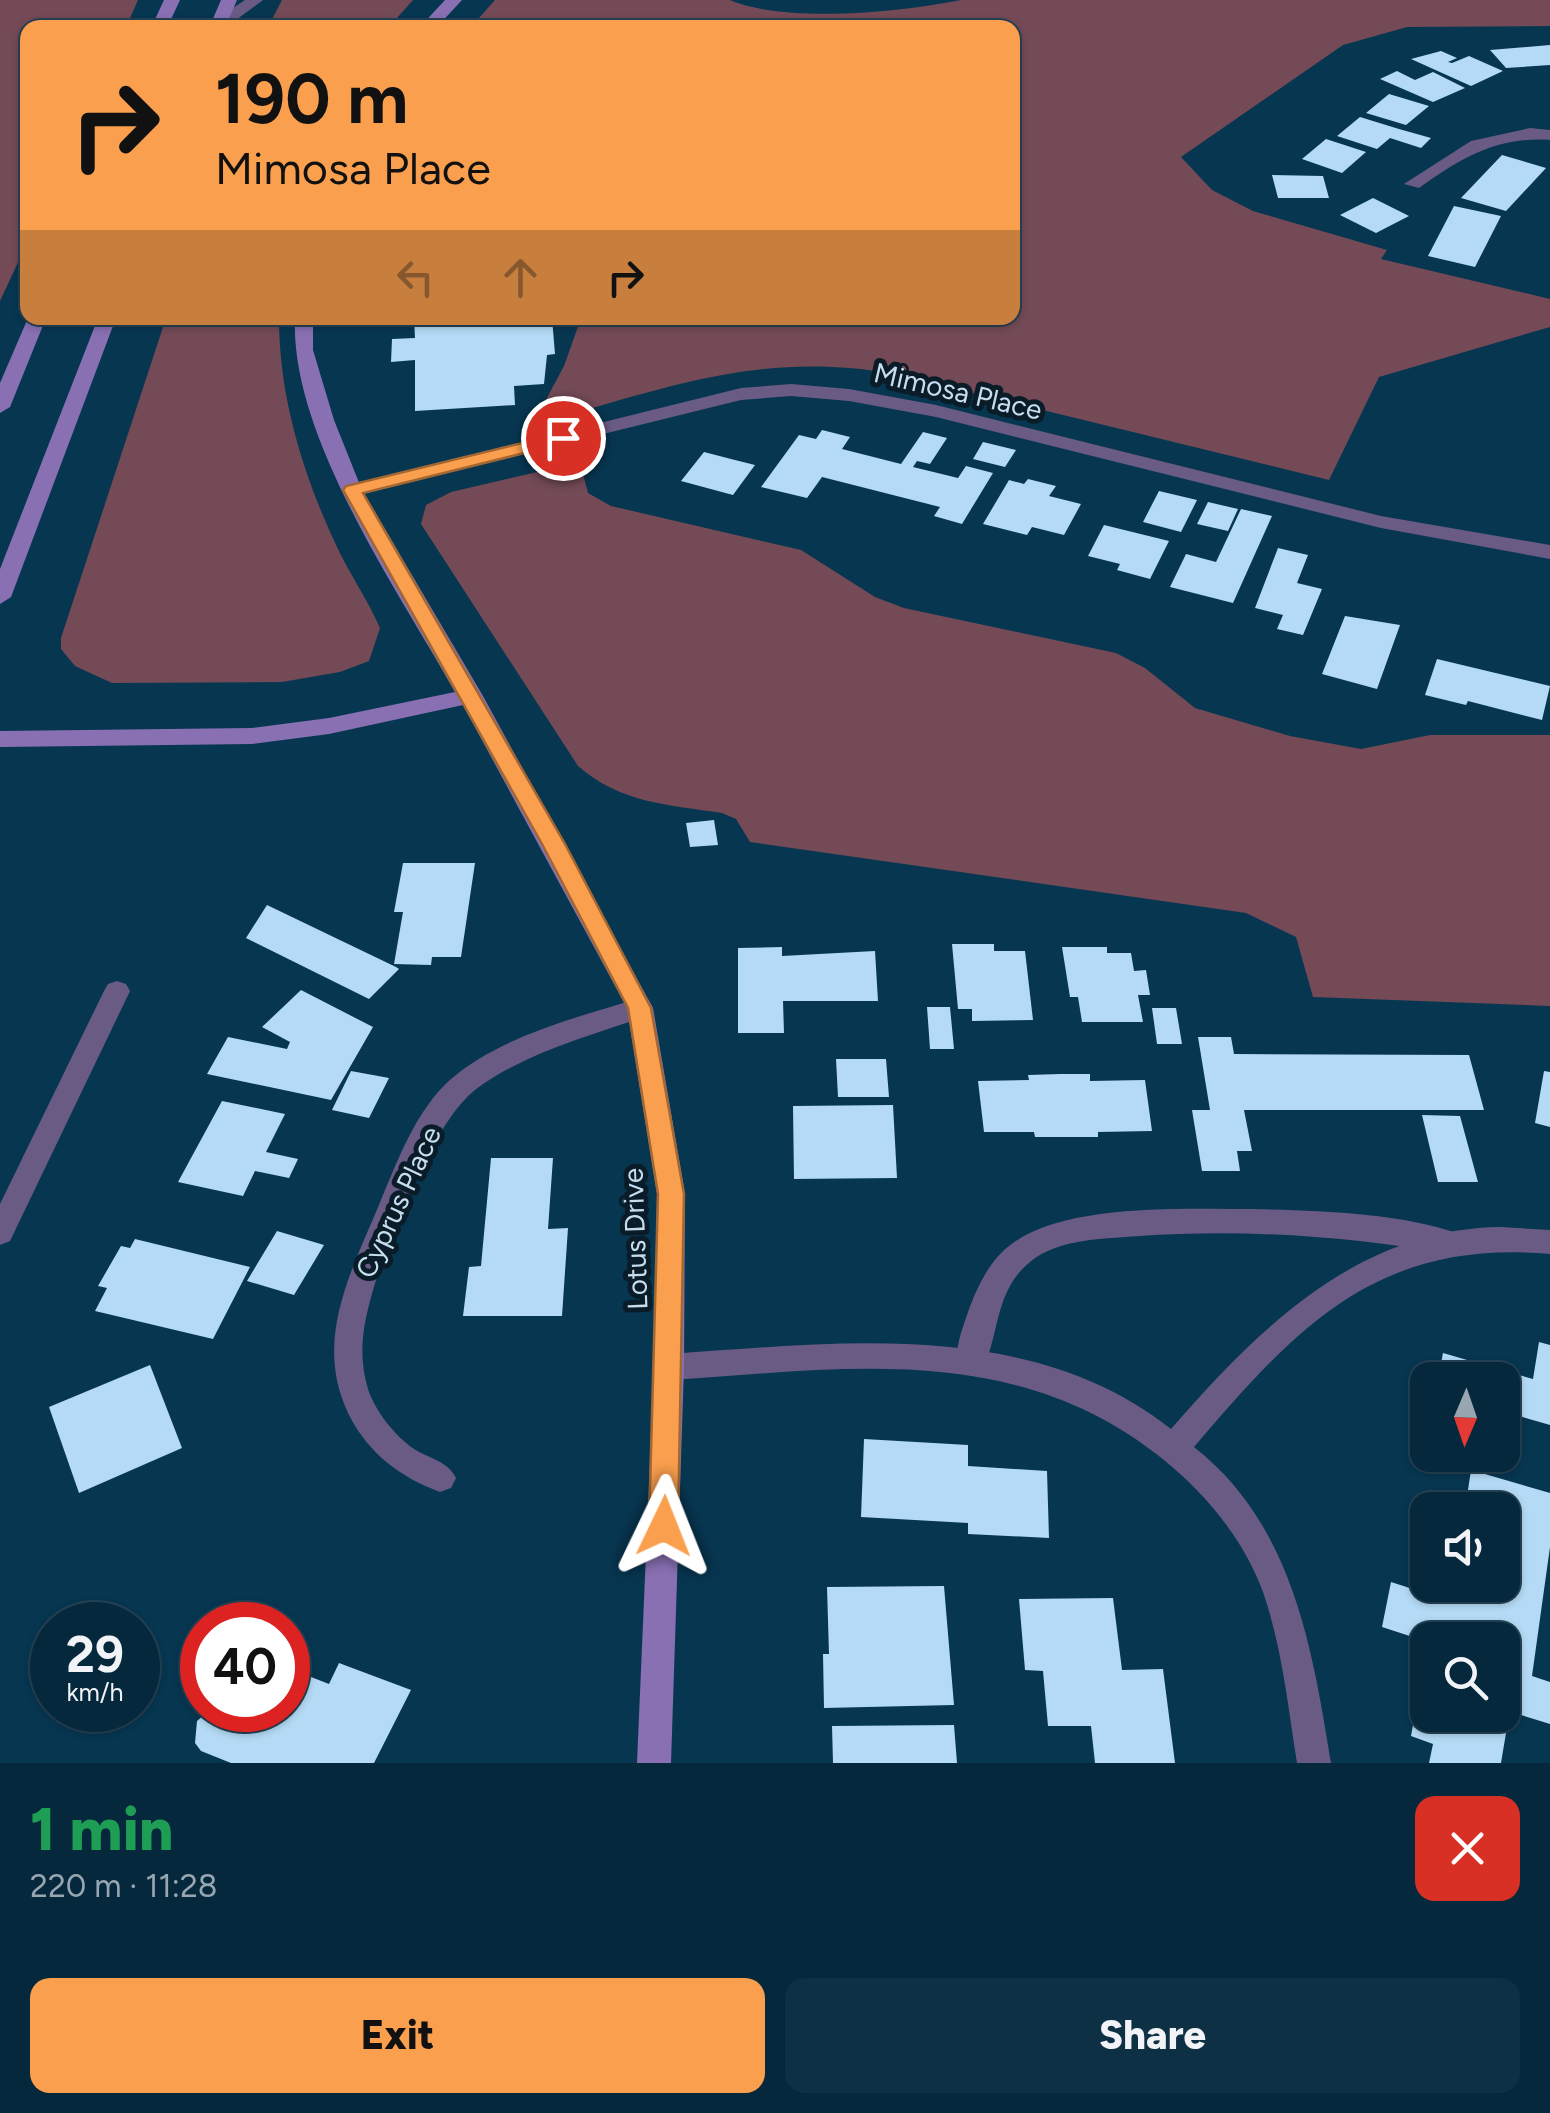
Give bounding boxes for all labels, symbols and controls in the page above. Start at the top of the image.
text: 190 m [215,56,408,141]
icon: right [50,60,180,190]
text: Mimosa Place [215,141,491,195]
icon: left [388,250,443,305]
icon: ahead [493,250,548,305]
icon: right [598,250,653,305]
street label: Mimosa Place [871,355,1045,427]
pin [521,396,606,481]
icon: arrive [536,411,591,466]
street label: Cyprus Place [348,1121,448,1283]
street label: Lotus Drive [616,1168,654,1310]
north arrow [1410,1362,1520,1472]
map controls [1410,1362,1520,1732]
position arrow [612,1474,716,1578]
button: sound [1410,1492,1520,1602]
speed limit sign: 40 [180,1602,310,1732]
button: search [1410,1622,1520,1732]
text: 29 [66,1624,124,1685]
text: km/h [66,1677,124,1707]
text: 1 min [30,1793,173,1865]
button: close [1415,1796,1520,1901]
text: 220 m · 11:28 [30,1867,217,1905]
button: Exit [30,1978,765,2093]
button: Share [785,1978,1520,2093]

